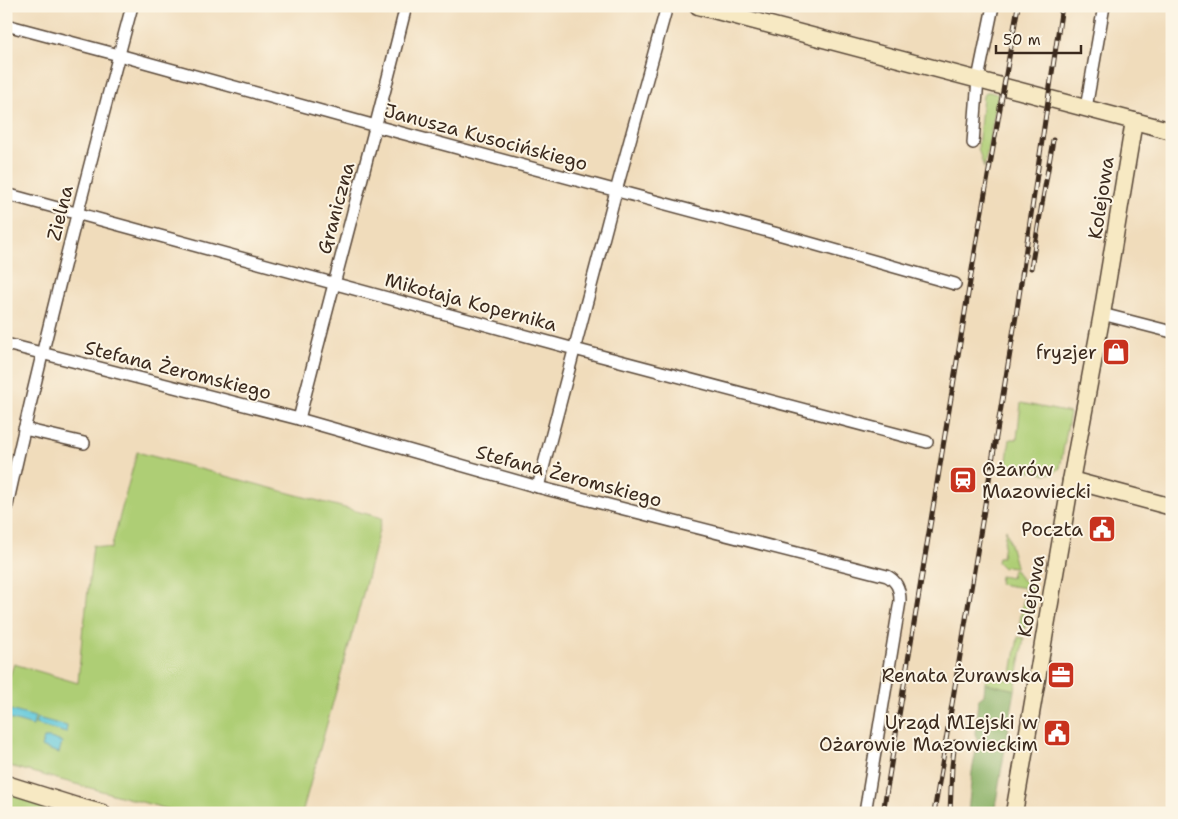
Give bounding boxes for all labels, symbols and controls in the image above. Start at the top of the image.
scale bar [996,22,1080,54]
text: 50 m [1003,30,1041,50]
street label: Janusza Kusocińskiego [381,98,591,176]
street label: Kolejowa [1082,155,1120,241]
street label: Graniczna [312,159,360,257]
street label: Zielna [41,183,79,243]
street label: Mikołaja Kopernika [382,267,560,337]
street label: Stefana Żeromskiego [82,335,274,405]
shop icon: fryzjer [1101,337,1131,367]
place label: fryzjer [1036,340,1097,365]
street label: Stefana Żeromskiego [473,439,665,513]
place label: Ożarów Mazowiecki [982,457,1091,504]
station icon: Ożarów Mazowiecki [948,465,978,495]
public building icon: Poczta [1087,514,1117,544]
place label: Poczta [1021,517,1083,542]
street label: Kolejowa [1011,553,1051,639]
office icon: Renata Żurawska [1046,660,1076,690]
place label: Renata Żurawska [881,663,1042,688]
place label: Urząd MIejski w Ożarowie Mazowieckim [819,710,1038,757]
public building icon: Urząd MIejski w Ożarowie Mazowieckim [1042,718,1072,748]

